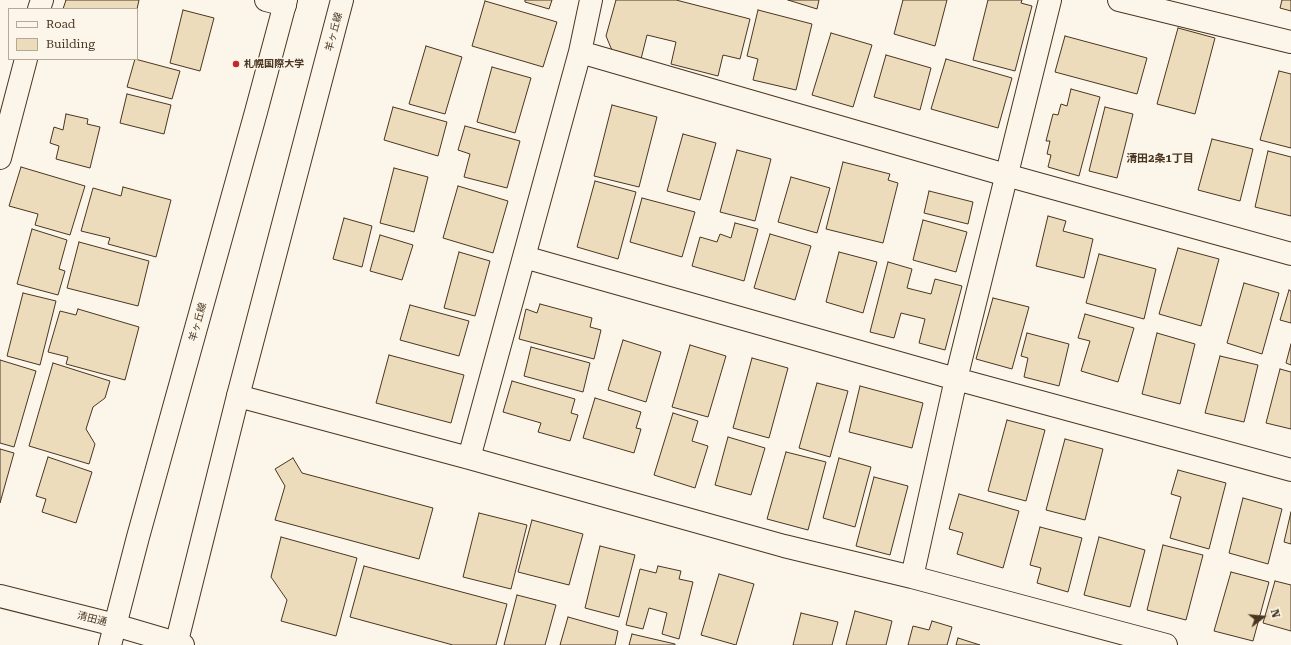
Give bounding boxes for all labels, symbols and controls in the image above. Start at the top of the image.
legend [8,8,138,60]
street label: 羊ヶ丘線 [323,11,345,53]
text: Road [46,17,75,31]
text: Building [46,37,95,51]
place label: 札幌国際大学 [244,58,304,70]
marker: 札幌国際大学 [231,59,241,69]
district label: 清田2条1丁目 [1126,152,1194,166]
street label: 羊ヶ丘線 [187,301,209,343]
north arrow [1243,597,1283,637]
text: N [1268,608,1282,619]
street label: 清田通 [76,610,108,628]

